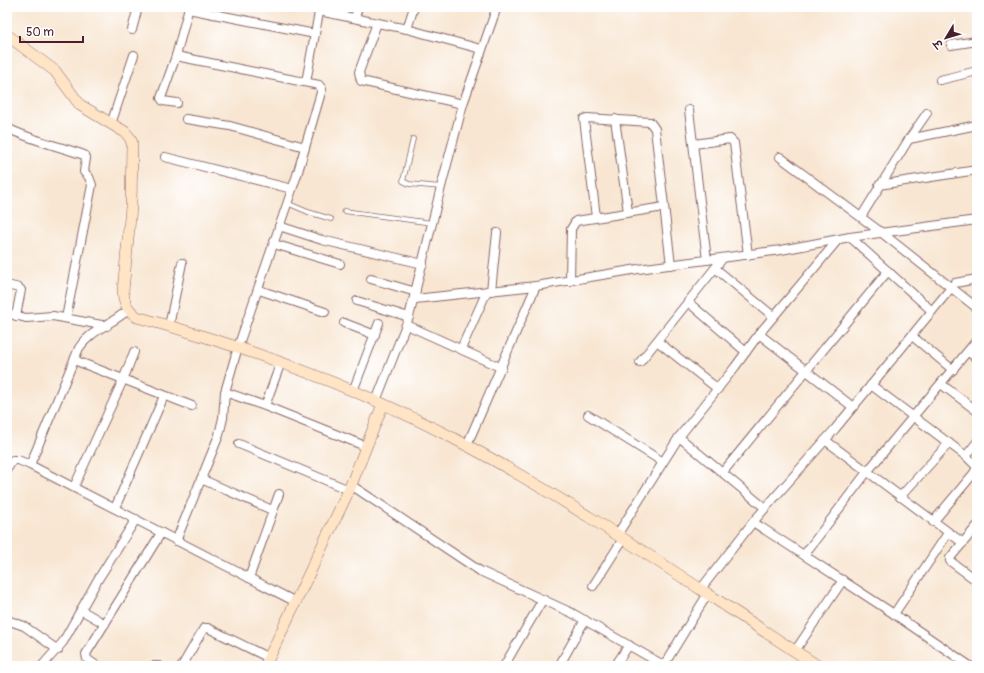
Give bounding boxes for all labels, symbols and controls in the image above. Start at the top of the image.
scale bar [20,18,83,44]
north arrow [926,18,966,58]
text: 50 m [26,25,54,40]
text: उ [930,36,947,52]

